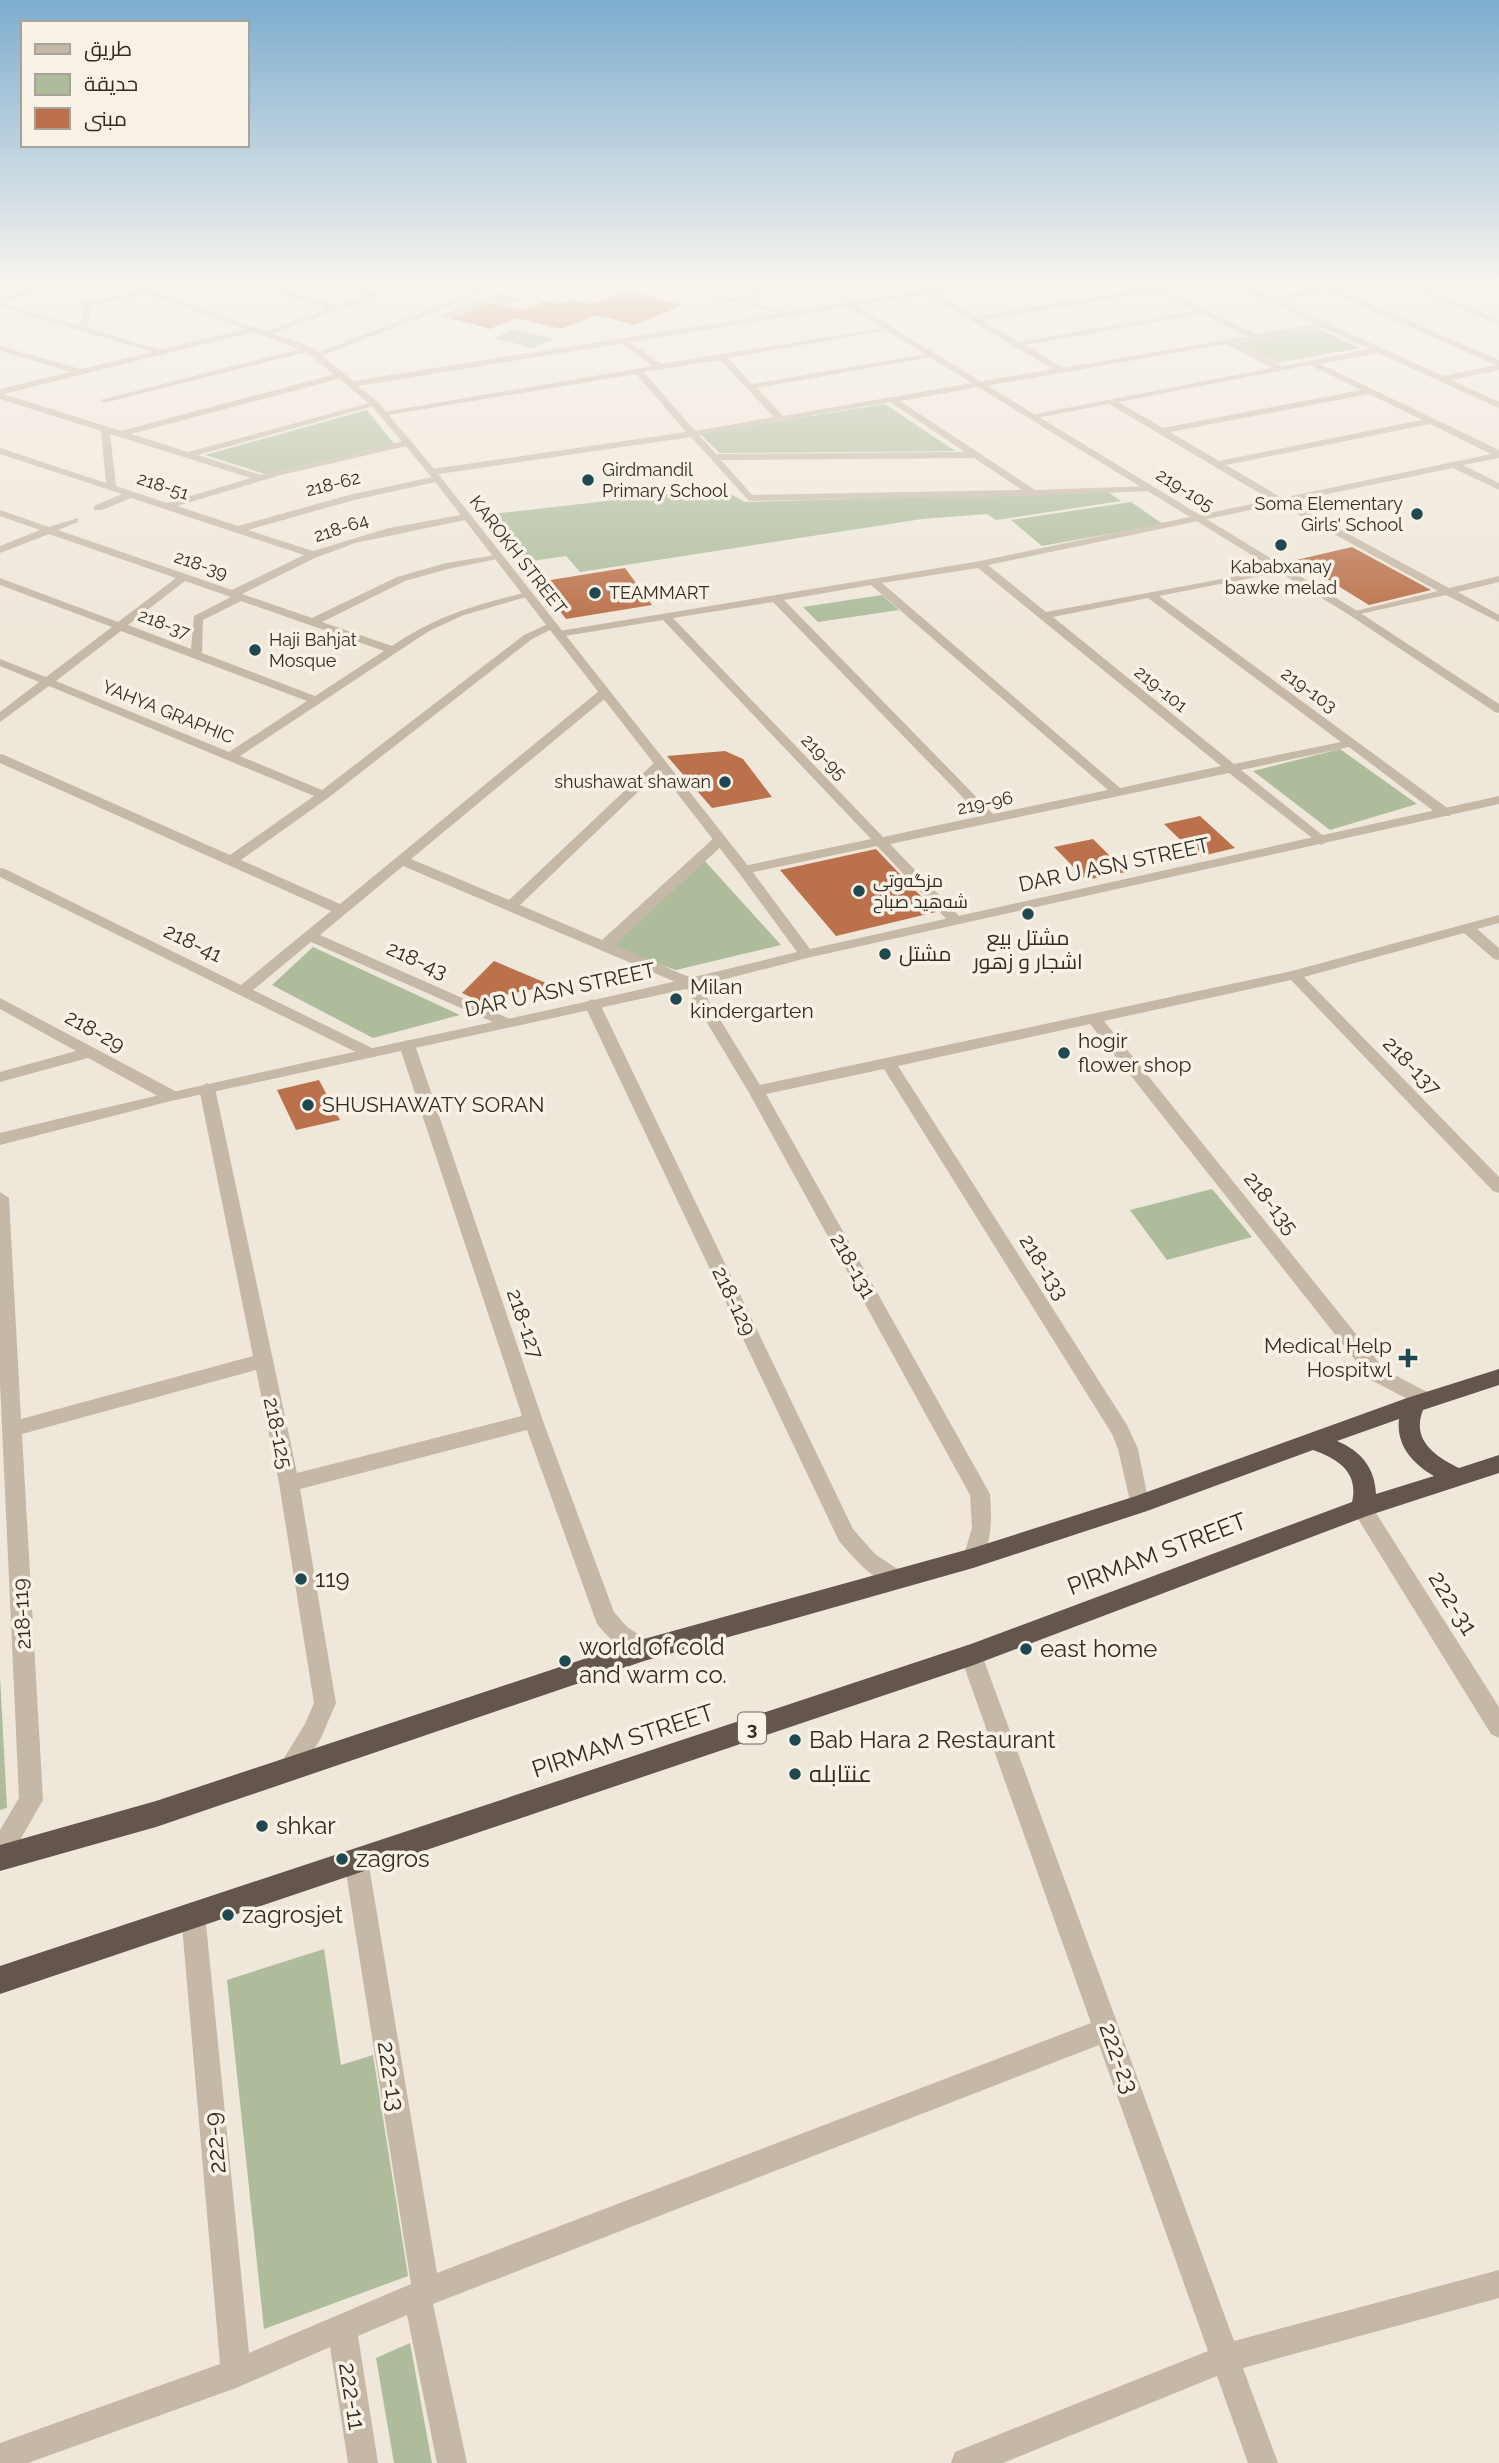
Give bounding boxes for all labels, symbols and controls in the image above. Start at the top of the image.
legend [21,21,248,147]
text: طريق [84,36,132,62]
text: حديقة [84,71,138,96]
text: مبنى [84,106,127,132]
place label: Girdmandil Primary School [602,459,728,501]
street label: 219-105 [1153,464,1218,515]
street label: 218-51 [135,467,192,504]
street label: 218-62 [303,467,362,500]
marker: Girdmandil Primary School [580,472,596,488]
street label: KAROKH STREET [465,491,571,618]
place label: Soma Elementary Girls' School [1255,493,1403,535]
marker: Soma Elementary Girls' School [1409,506,1425,522]
street label: 218-64 [311,509,371,546]
marker: Kababxanay bawke melad [1273,537,1289,553]
street label: 218-39 [172,546,231,583]
place label: Kababxanay bawke melad [1225,556,1337,598]
place label: TEAMMART [609,582,709,603]
marker: TEAMMART [587,585,603,601]
street label: 218-37 [135,604,193,643]
place label: Haji Bahjat Mosque [269,629,357,671]
marker: Haji Bahjat Mosque [247,642,263,658]
street label: 219-101 [1131,661,1192,716]
street label: 219-103 [1277,662,1341,717]
street label: YAHYA GRAPHIC [99,676,237,748]
street label: 219-95 [797,729,851,784]
place label: shushawat shawan [554,771,711,792]
marker: shushawat shawan [717,774,733,790]
street label: 219-96 [955,786,1015,819]
street label: DAR U ASN STREET [1016,832,1212,897]
place label: مزگه‌وتی شه‌هید صباح [873,870,968,914]
marker: مزگه‌وتی شه‌هید صباح [851,883,867,899]
marker: مشتل بيع اشجار و زهور [1020,906,1036,922]
street label: 218-41 [160,918,226,967]
place label: مشتل بيع اشجار و زهور [972,925,1083,974]
street label: 218-43 [383,935,451,984]
place label: مشتل [899,941,951,967]
marker: مشتل [877,946,893,962]
street label: DAR U ASN STREET [462,957,658,1022]
place label: Milan kindergarten [690,974,814,1023]
marker: Milan kindergarten [668,991,684,1007]
street label: 218-29 [61,1004,129,1057]
place label: hogir flower shop [1078,1028,1191,1077]
street label: 218-137 [1378,1031,1447,1101]
marker: hogir flower shop [1056,1045,1072,1061]
place label: SHUSHAWATY SORAN [322,1092,544,1117]
marker: SHUSHAWATY SORAN [300,1097,316,1113]
street label: 218-135 [1239,1166,1304,1239]
street label: 218-131 [825,1229,881,1303]
street label: 218-133 [1015,1229,1074,1304]
street label: 218-129 [707,1262,762,1339]
street label: 218-127 [502,1286,549,1363]
place label: Medical Help Hospitwl [1264,1333,1392,1382]
marker: Medical Help Hospitwl [1398,1348,1418,1368]
street label: 218-125 [259,1395,298,1471]
street label: PIRMAM STREET [1063,1506,1251,1601]
place label: 119 [315,1564,350,1593]
street label: 222-31 [1423,1565,1484,1640]
marker: 119 [293,1571,309,1587]
street label: 218-119 [7,1578,36,1650]
place label: world of cold and warm co. [579,1632,727,1689]
place label: east home [1040,1634,1157,1663]
marker: east home [1018,1641,1034,1657]
marker: world of cold and warm co. [557,1653,573,1669]
street label: PIRMAM STREET [528,1697,718,1784]
road number: 3 [738,1712,766,1744]
place label: Bab Hara 2 Restaurant [809,1725,1056,1754]
marker: Bab Hara 2 Restaurant [787,1732,803,1748]
place label: عنتابله [809,1759,872,1788]
marker: عنتابله [787,1766,803,1782]
place label: shkar [276,1811,336,1840]
marker: shkar [254,1818,270,1834]
place label: zagros [356,1844,430,1873]
marker: zagros [334,1851,350,1867]
place label: zagrosjet [242,1900,343,1929]
marker: zagrosjet [220,1907,236,1923]
street label: 222-23 [1093,2019,1146,2097]
street label: 222-13 [372,2039,411,2113]
street label: 222-9 [197,2111,232,2175]
street label: 222-11 [333,2360,372,2432]

